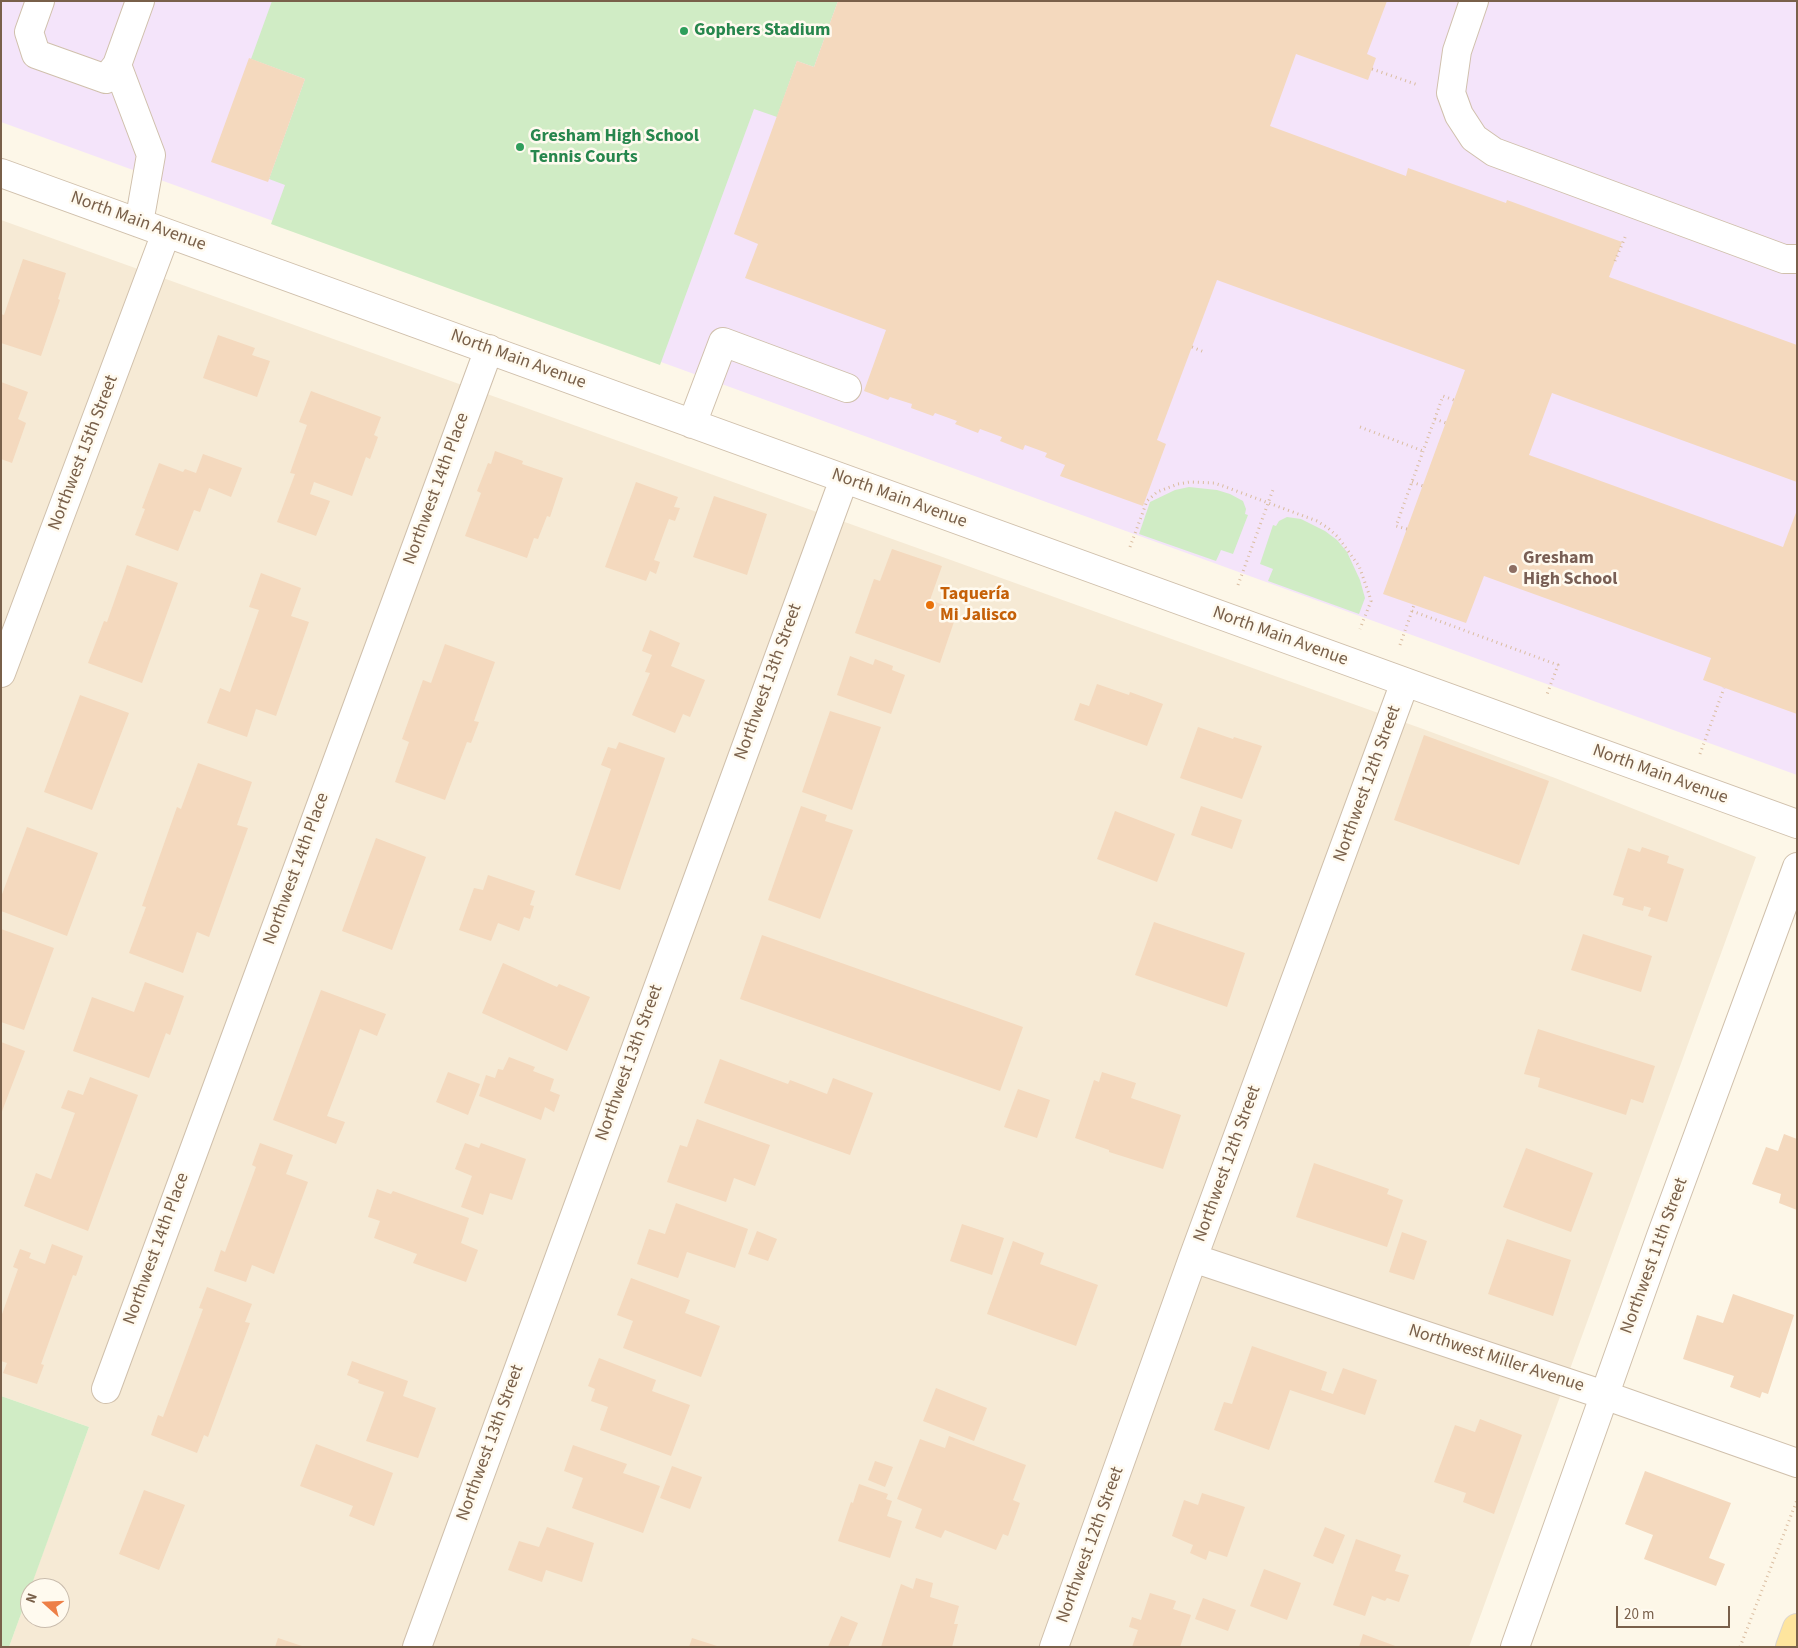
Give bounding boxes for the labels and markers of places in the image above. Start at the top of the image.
place label: Gophers Stadium [694,20,830,42]
marker: Gophers Stadium [678,25,690,37]
place label: Gresham High School Tennis Courts [530,126,699,168]
marker: Gresham High School Tennis Courts [514,141,526,153]
place label: Gresham High School [1523,548,1617,590]
marker: Gresham High School [1507,563,1519,575]
place label: Taquería Mi Jalisco [940,584,1017,626]
marker: Taquería Mi Jalisco [924,599,936,611]

